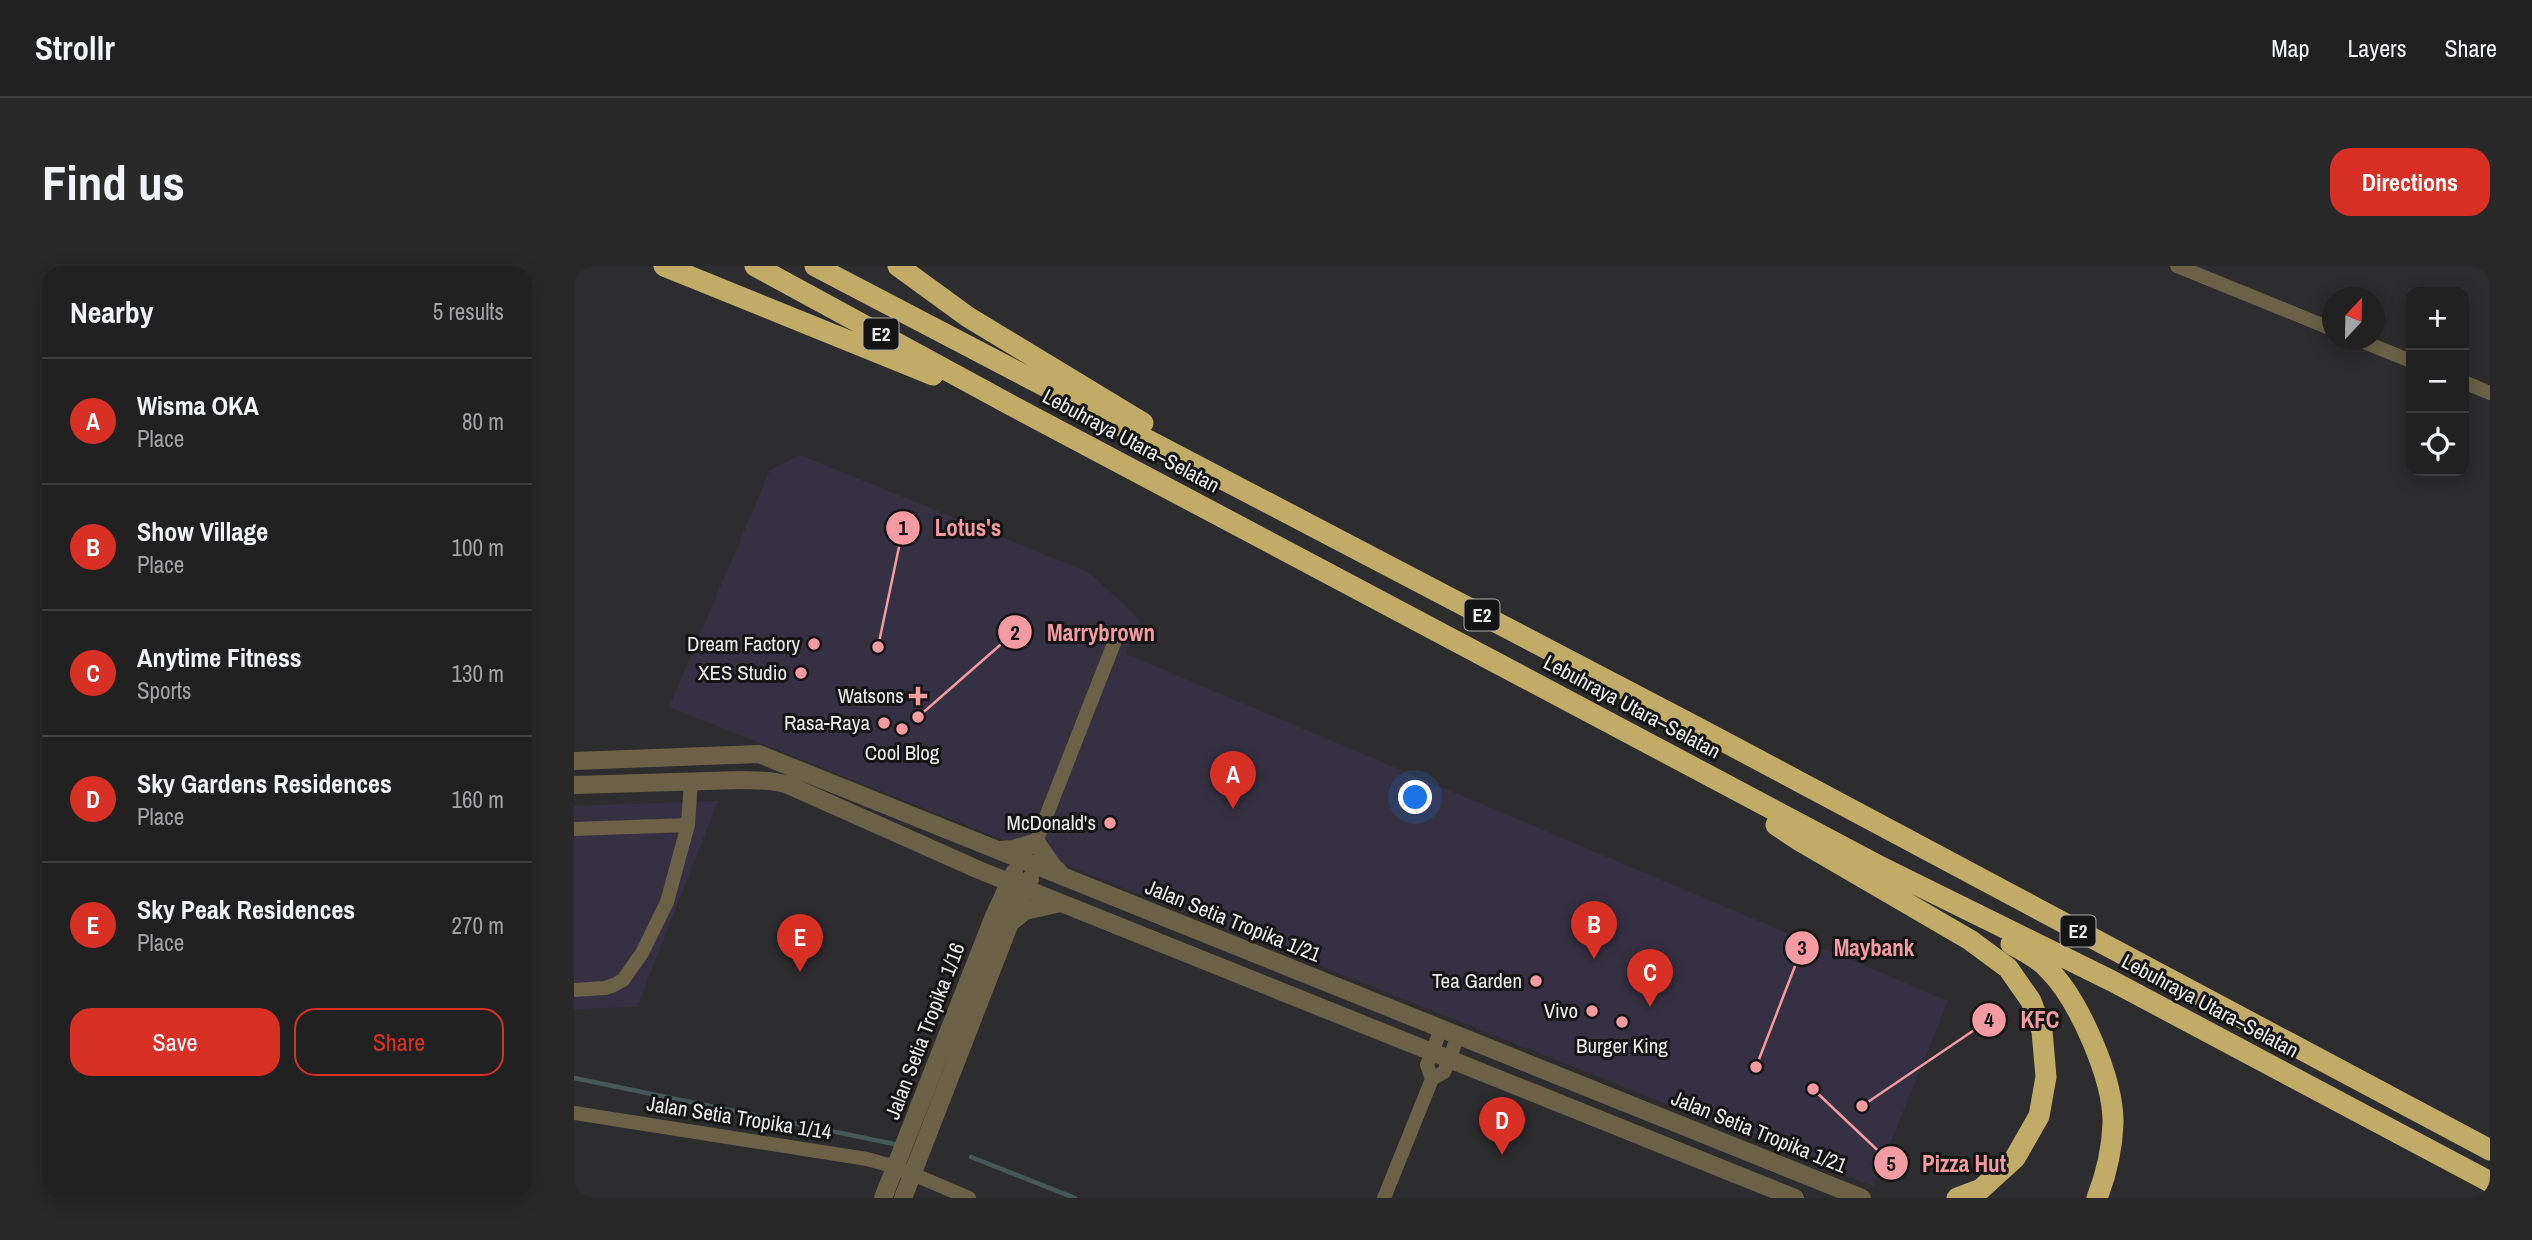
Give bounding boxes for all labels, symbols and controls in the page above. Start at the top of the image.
text: Strollr [35,26,115,70]
text: Map [2271,32,2309,64]
text: Layers [2347,32,2406,64]
text: Share [2444,32,2497,64]
button: Directions [2330,148,2490,216]
text: Find us [42,149,185,215]
north arrow [2322,287,2385,350]
map controls [2406,287,2469,476]
button: + [2406,287,2469,350]
text: Nearby [70,292,153,332]
text: 5 results [433,296,504,327]
road number: E2 [864,318,898,349]
button: − [2406,350,2469,413]
street label: Lebuhraya Utara–Selatan [1038,382,1225,499]
text: Wisma OKA [137,388,259,423]
text: A [86,406,100,437]
text: 80 m [462,406,504,437]
button: locate [2406,413,2469,476]
text: Place [137,423,184,454]
callout: Lotus's [886,506,1015,550]
text: Lotus's [935,512,1001,543]
text: 1 [898,513,908,542]
text: Show Village [137,514,268,549]
text: B [86,532,100,563]
text: 100 m [452,532,504,563]
text: Place [137,549,184,580]
road number: E2 [1464,600,1500,630]
callout: Marrybrown [998,610,1169,654]
text: Marrybrown [1047,617,1155,648]
text: 2 [1010,618,1020,647]
place label: Dream Factory [687,629,800,658]
marker: Dream Factory [806,636,822,652]
text: Anytime Fitness [137,640,302,675]
street label: Lebuhraya Utara–Selatan [1539,648,1726,765]
text: C [86,658,100,689]
text: 130 m [452,658,504,689]
place label: XES Studio [698,658,787,687]
marker: XES Studio [793,665,809,681]
text: Sports [137,675,192,706]
place label: Watsons [838,681,904,710]
marker: Watsons [910,688,926,704]
place label: Rasa-Raya [784,708,870,737]
marker: Rasa-Raya [876,715,892,731]
marker: Cool Blog [894,721,910,737]
place label: Cool Blog [865,738,940,767]
pin: A [1210,751,1256,809]
text: Sky Gardens Residences [137,766,392,801]
your location [1398,780,1432,814]
text: D [86,784,100,815]
text: 160 m [452,784,504,815]
text: Place [137,801,184,832]
place label: McDonald's [1007,808,1096,837]
marker: McDonald's [1102,815,1118,831]
street label: Jalan Setia Tropika 1/21 [1141,872,1326,969]
text: Sky Peak Residences [137,892,355,927]
pin: B [1571,901,1617,959]
text: E [87,910,99,941]
text: 270 m [452,910,504,941]
pin: E [777,914,823,972]
road number: E2 [2060,916,2096,946]
callout: Maybank [1785,926,1929,970]
text: Place [137,927,184,958]
text: Maybank [1834,932,1915,963]
text: 3 [1797,933,1807,962]
street label: Jalan Setia Tropika 1/16 [878,938,972,1123]
street label: Lebuhraya Utara–Selatan [2117,947,2304,1064]
pin: C [1627,949,1673,1007]
place label: Tea Garden [1432,966,1522,995]
marker: Tea Garden [1528,973,1544,989]
place label: Vivo [1544,996,1578,1025]
callout: KFC [1972,998,2074,1042]
marker: Vivo [1584,1003,1600,1019]
text: KFC [2021,1004,2059,1035]
text: 4 [1984,1005,1994,1034]
button: Save [70,1008,280,1076]
button: Share [294,1008,504,1076]
marker: Burger King [1614,1014,1630,1030]
place label: Burger King [1576,1031,1668,1060]
street label: Jalan Setia Tropika 1/21 [1667,1083,1852,1180]
street label: Jalan Setia Tropika 1/14 [645,1089,834,1146]
pin: D [1479,1097,1525,1155]
callout: Pizza Hut [1873,1141,2020,1185]
text: Pizza Hut [1922,1148,2006,1179]
text: 5 [1886,1149,1896,1178]

